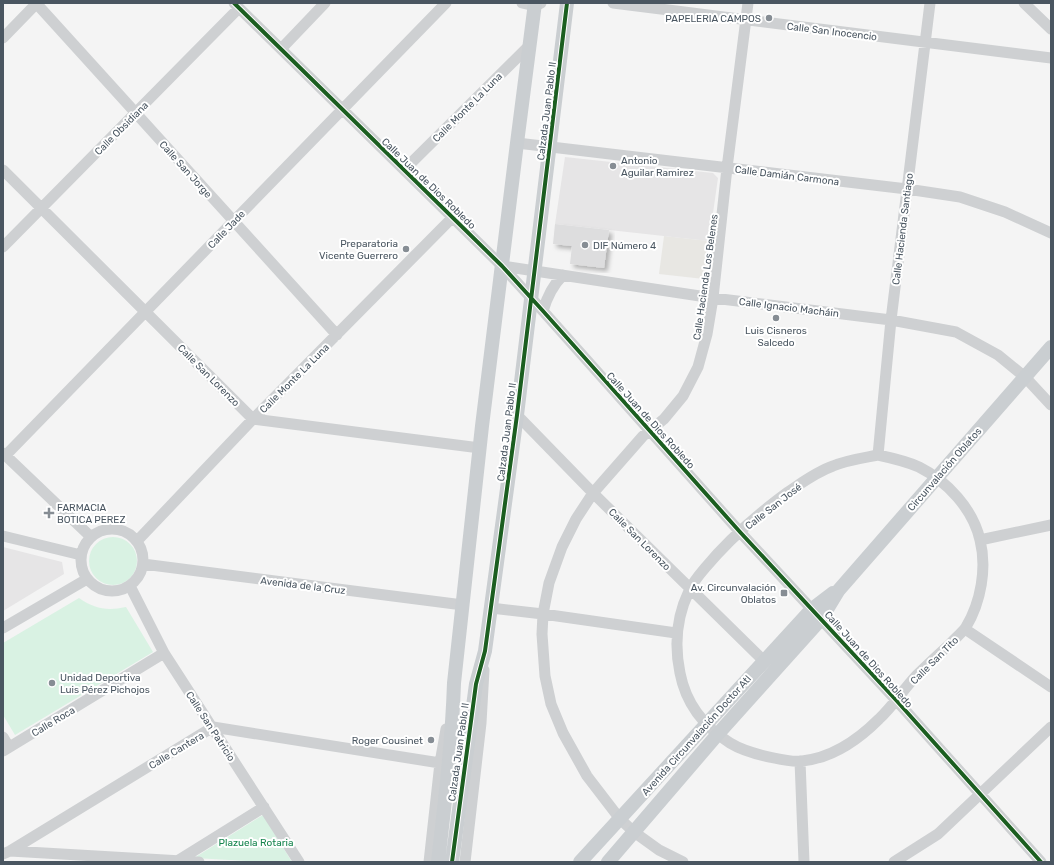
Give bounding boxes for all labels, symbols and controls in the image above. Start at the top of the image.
place label: PAPELERIA CAMPOS [665,13,761,25]
marker: PAPELERIA CAMPOS [764,13,774,23]
street label: Calle San Inocencio [786,21,878,44]
street label: Calzada Juan Pablo II [535,61,559,161]
street label: Calle Monte La Luna [430,70,505,145]
street label: Calle Obsidiana [92,99,151,158]
street label: Calle Juan de Dios Robledo [379,136,478,232]
street label: Calle San Jorge [156,139,214,201]
place label: Antonio Aguilar Ramirez [621,155,694,179]
marker: Antonio Aguilar Ramirez [608,161,618,171]
street label: Calle Damián Carmona [734,164,840,188]
street label: Calle Hacienda Santiago [890,172,916,286]
street label: Calle Jade [206,208,248,251]
street label: Calle Hacienda Los Belenes [691,213,721,341]
place label: Preparatoria Vicente Guerrero [319,238,398,262]
marker: DIF Número 4 [580,240,590,250]
place label: DIF Número 4 [593,240,656,252]
marker: Preparatoria Vicente Guerrero [401,244,411,254]
street label: Calle Ignacio Macháin [738,296,840,320]
marker: Luis Cisneros Salcedo [771,313,781,323]
place label: Luis Cisneros Salcedo [745,325,807,349]
street label: Calle Monte La Luna [257,341,332,416]
street label: Calle San Lorenzo [175,342,242,409]
street label: Calle Juan de Dios Robledo [604,370,697,472]
street label: Calzada Juan Pablo II [495,382,519,482]
street label: Circunvalación Oblatos [905,425,984,514]
street label: Calle San José [743,481,804,532]
place label: FARMACIA BOTICA PEREZ [57,502,125,526]
street label: Calle San Lorenzo [606,506,673,573]
marker: FARMACIA BOTICA PEREZ [44,508,54,518]
street label: Avenida de la Cruz [260,575,346,597]
place label: Av. Circunvalación Oblatos [691,582,776,606]
marker: Av. Circunvalación Oblatos [779,588,789,598]
street label: Calle Juan de Dios Robledo [822,609,915,711]
street label: Calle San Tito [908,634,961,687]
place label: Unidad Deportiva Luis Pérez Pichojos [60,672,150,696]
street label: Avenida Circunvalación Doctor Atl [640,673,754,798]
marker: Unidad Deportiva Luis Pérez Pichojos [47,678,57,688]
street label: Calle San Patricio [183,689,237,764]
street label: Calzada Juan Pablo II [446,702,472,802]
street label: Calle Roca [30,704,77,739]
street label: Calle Cantera [147,730,206,772]
place label: Roger Cousinet [352,735,423,747]
marker: Roger Cousinet [426,735,436,745]
park label: Plazuela Rotaria [219,837,293,849]

